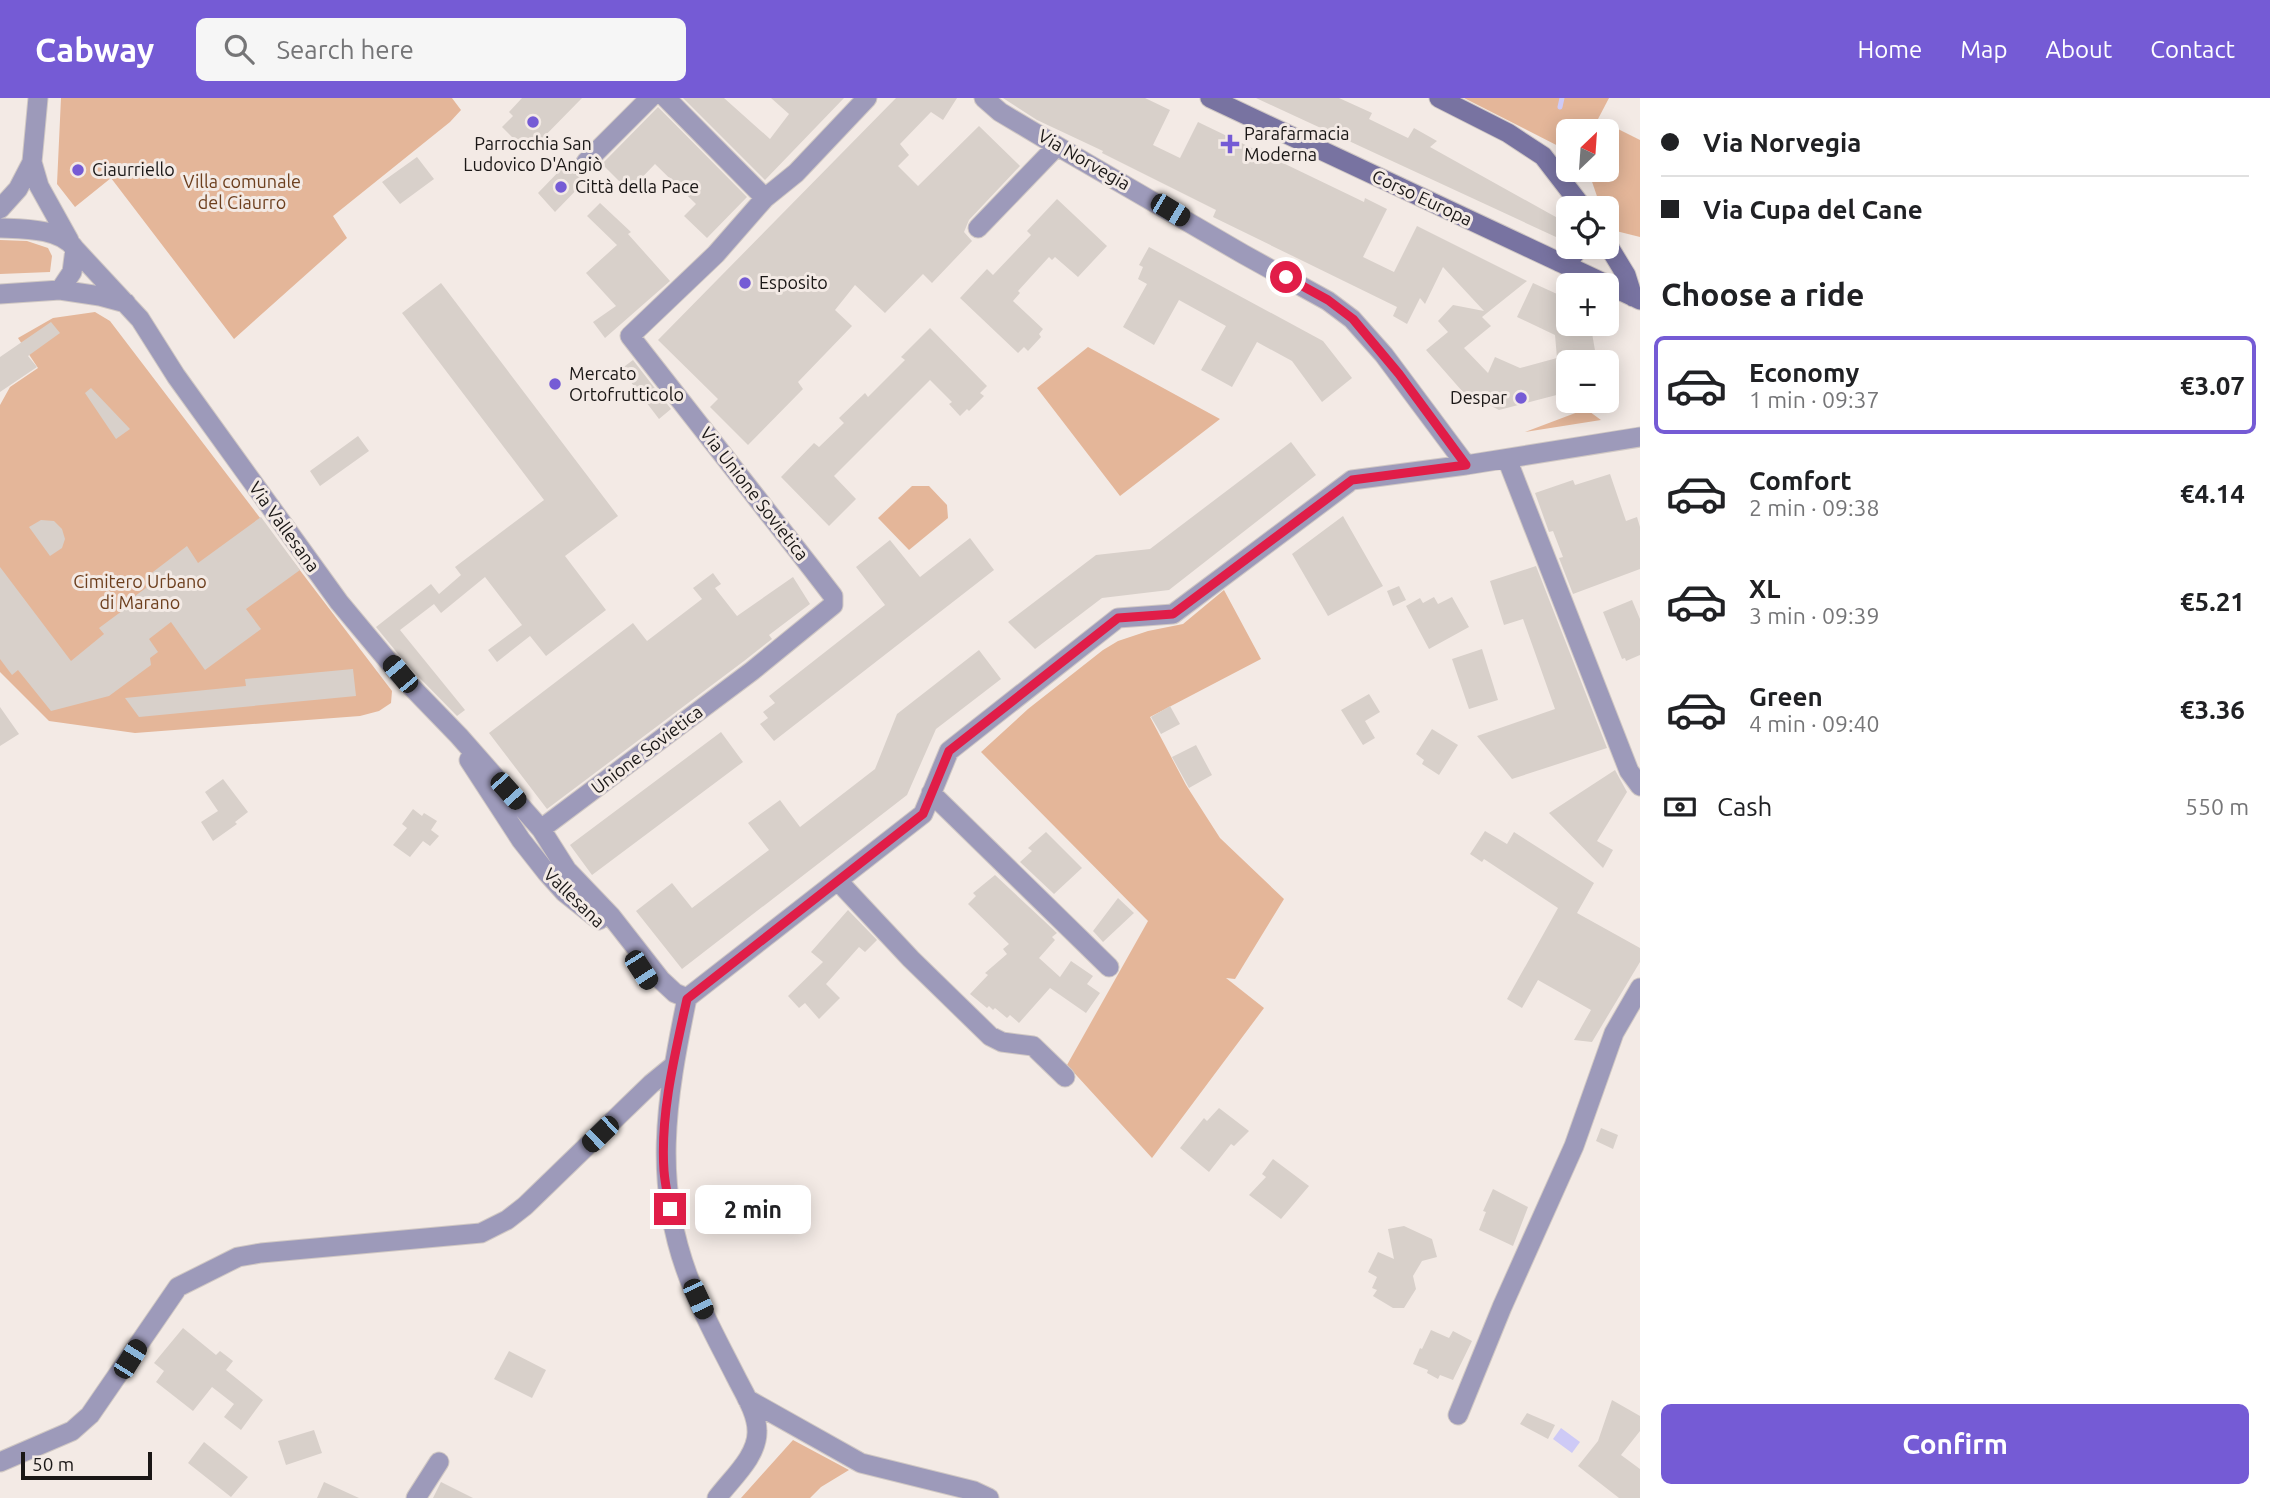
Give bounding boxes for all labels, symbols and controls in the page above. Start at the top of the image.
search box [196,18,686,81]
icon: search [220,30,258,68]
text: Cabway [35,31,154,68]
text: Search here [276,35,414,64]
text: Home [1857,36,1922,63]
text: Map [1960,36,2007,63]
text: About [2045,36,2112,63]
text: Contact [2150,36,2235,63]
marker: Parrocchia San Ludovico D'Angiò [525,114,541,130]
north arrow [1556,119,1619,182]
map controls [1556,119,1619,413]
place label: Parafarmacia Moderna [1244,123,1350,164]
street label: Via Norvegia [1035,125,1134,194]
text: Via Norvegia [1703,128,1861,157]
place label: Parrocchia San Ludovico D'Angiò [463,133,603,174]
marker: Parafarmacia Moderna [1222,136,1238,152]
place label: Ciaurriello [92,159,175,179]
marker: Ciaurriello [70,162,86,178]
street label: Corso Europa [1369,165,1476,229]
park label: Villa comunale del Ciaurro [183,171,301,212]
place label: Città della Pace [575,176,699,196]
marker: Città della Pace [553,179,569,195]
car [1147,190,1194,230]
text: Via Cupa del Cane [1703,195,1923,224]
button: locate [1556,196,1619,259]
route start [1270,261,1302,293]
place label: Esposito [759,272,828,292]
button: + [1556,273,1619,336]
marker: Esposito [737,275,753,291]
text: Choose a ride [1661,276,1864,312]
button: − [1556,350,1619,413]
icon: car [1665,354,1728,417]
text: Economy [1749,358,1859,387]
place label: Mercato Ortofrutticolo [569,363,684,404]
text: €3.07 [2180,371,2245,400]
marker: Mercato Ortofrutticolo [547,376,563,392]
place label: Despar [1450,387,1507,407]
text: 1 min · 09:37 [1749,387,1880,412]
marker: Despar [1513,390,1529,406]
street label: Via Unione Sovietica [697,423,813,564]
icon: car [1665,462,1728,525]
text: Comfort [1749,466,1852,495]
street label: Via Vallesana [246,478,324,575]
text: €4.14 [2180,479,2245,508]
text: 2 min · 09:38 [1749,495,1880,520]
icon: car [1665,570,1728,633]
park label: Cimitero Urbano di Marano [73,571,207,612]
text: XL [1749,574,1780,603]
text: €5.21 [2180,587,2245,616]
text: 3 min · 09:39 [1749,603,1880,628]
car [379,651,422,697]
icon: car [1665,678,1728,741]
text: Green [1749,682,1823,711]
text: €3.36 [2180,695,2245,724]
street label: Unione Sovietica [587,701,706,797]
text: 4 min · 09:40 [1749,711,1880,736]
car [487,768,530,814]
icon: cash [1661,788,1699,826]
text: Cash [1717,792,1772,821]
text: 550 m [2185,794,2249,819]
street label: Vallesana [540,864,609,931]
car [621,947,662,993]
car [578,1112,623,1156]
callout: 2 min [694,1184,810,1234]
route end [654,1193,686,1225]
text: 2 min [724,1197,782,1222]
car [680,1276,717,1322]
car [110,1336,151,1382]
button: Confirm [1661,1404,2249,1484]
scale bar [21,1449,152,1481]
text: 50 m [32,1453,74,1475]

